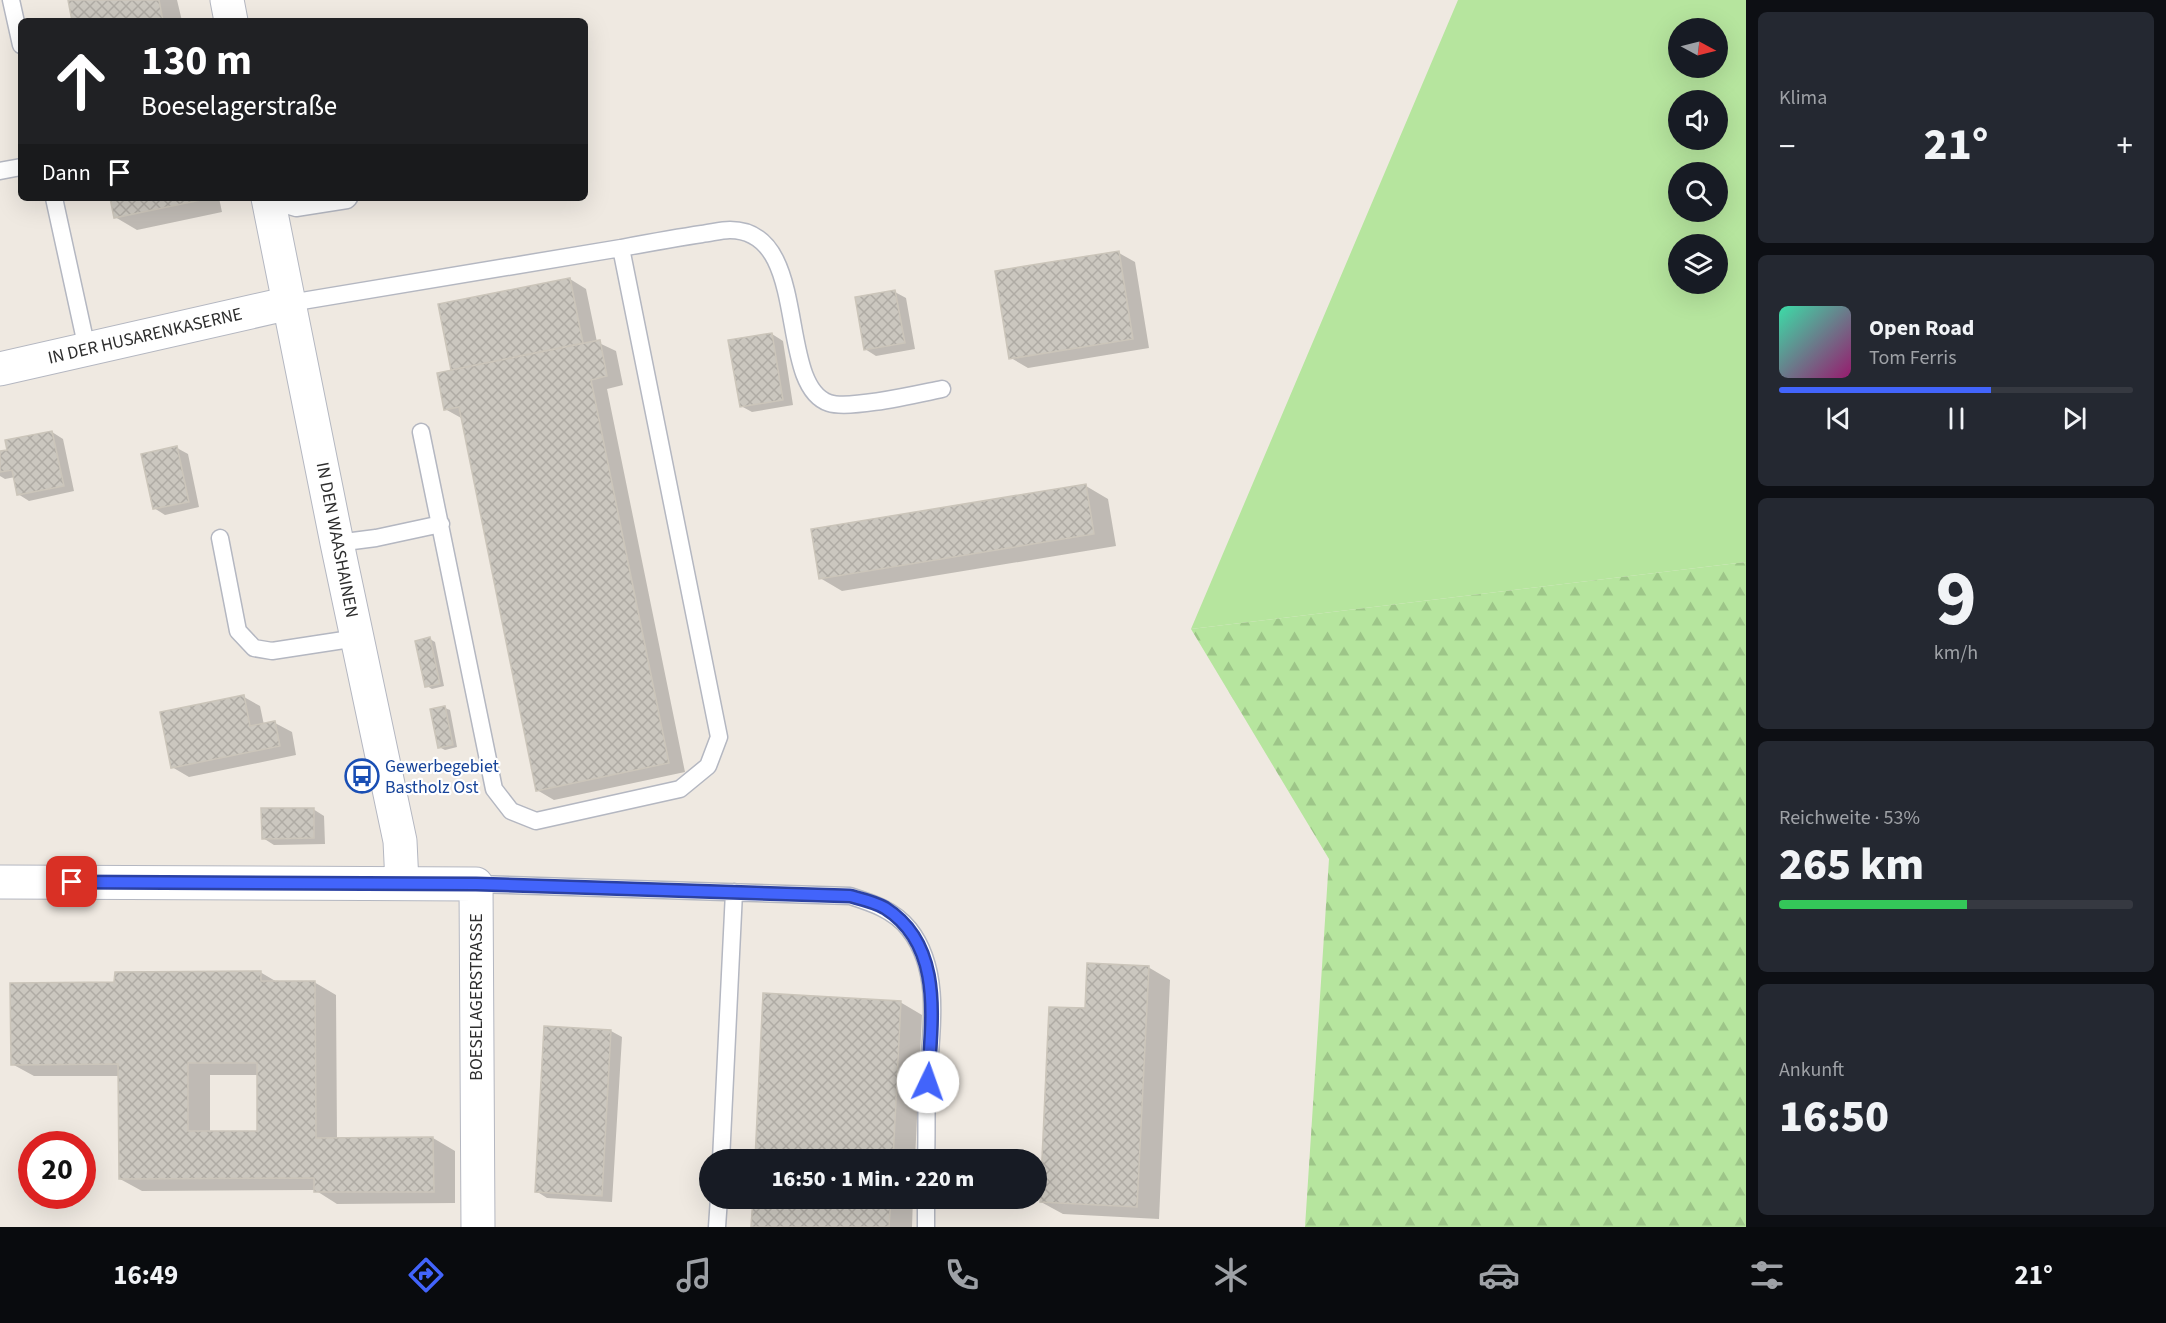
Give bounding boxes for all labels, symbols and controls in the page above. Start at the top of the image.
north arrow [1668,18,1728,78]
map controls [1668,18,1728,294]
text: 130 m [141,31,252,91]
icon: ahead [42,42,120,120]
text: Klima [1779,84,1827,112]
text: Boeselagerstraße [141,87,337,126]
button: sound [1668,90,1728,150]
text: 21° [1924,113,1988,177]
text: − [1779,123,1795,170]
text: + [2117,123,2133,170]
icon: arrive [103,156,136,189]
text: Dann [42,157,91,189]
button: search [1668,162,1728,222]
button: layers [1668,234,1728,294]
street label: IN DER HUSARENKASERNE [45,301,245,371]
text: Open Road [1869,312,1974,344]
text: Tom Ferris [1869,344,1957,372]
icon: previous [1822,402,1855,435]
icon: pause [1940,402,1973,435]
icon: next [2058,402,2091,435]
street label: IN DEN WAASHAINEN [310,460,364,620]
text: 9 [1935,544,1977,655]
text: km/h [1934,639,1978,667]
place label: Gewerbegebiet Bastholz Ost [385,754,499,800]
bus stop icon: Gewerbegebiet Bastholz Ost [344,758,380,794]
text: Reichweite · 53% [1779,804,1920,832]
text: 265 km [1779,833,1924,897]
pin [46,856,97,907]
icon: arrive [55,865,88,898]
street label: BOESELAGERSTRASSE [464,913,489,1081]
position arrow [896,1050,960,1114]
text: Ankunft [1779,1056,1844,1084]
text: 16:50 [1779,1085,1889,1149]
speed limit sign: 20 [18,1131,96,1209]
text: 16:50 · 1 Min. · 220 m [772,1163,974,1195]
icon: directions [405,1254,447,1296]
icon: music [673,1254,715,1296]
icon: phone [941,1254,983,1296]
icon: climate [1210,1254,1252,1296]
icon: car [1478,1254,1520,1296]
icon: filters [1746,1254,1788,1296]
text: 16:49 [113,1256,178,1295]
text: 21° [2014,1256,2053,1295]

